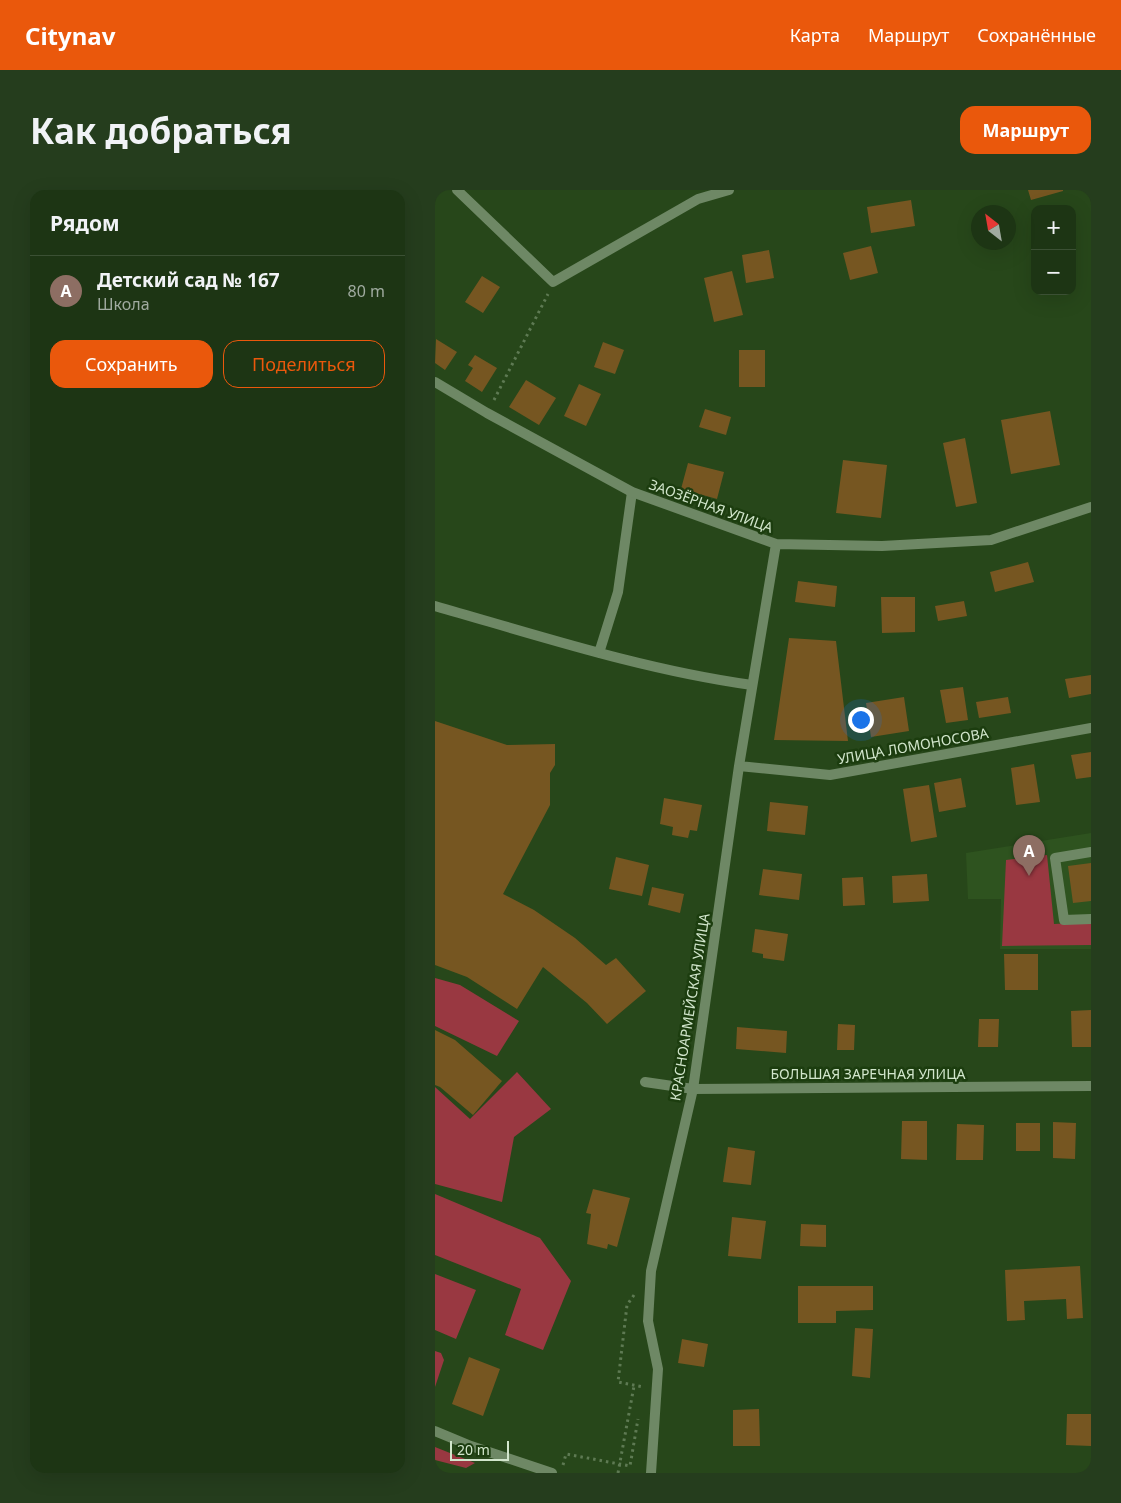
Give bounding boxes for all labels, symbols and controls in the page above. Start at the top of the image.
text: Citynav [25,19,115,52]
text: Карта [790,23,840,47]
text: Маршрут [868,23,949,47]
text: Сохранённые [977,23,1096,47]
button: Маршрут [960,106,1091,154]
text: Как добраться [30,107,292,154]
north arrow [971,205,1016,250]
map controls [1031,205,1076,295]
button: + [1031,205,1076,250]
text: Рядом [50,209,120,237]
button: − [1031,250,1076,295]
text: Детский сад № 167 [97,267,280,293]
text: A [60,280,72,302]
text: 80 m [348,280,385,302]
text: Школа [97,293,150,315]
button: Сохранить [50,340,213,388]
button: Поделиться [223,340,385,388]
street label: ЗАОЗЁРНАЯ УЛИЦА [647,474,776,537]
your location [848,707,874,733]
street label: УЛИЦА ЛОМОНОСОВА [836,723,990,768]
pin: A [1013,835,1045,876]
street label: КРАСНОАРМЕЙСКАЯ УЛИЦА [665,912,714,1102]
street label: БОЛЬШАЯ ЗАРЕЧНАЯ УЛИЦА [771,1064,966,1083]
scale bar [450,1438,509,1461]
text: 20 m [457,1440,490,1459]

